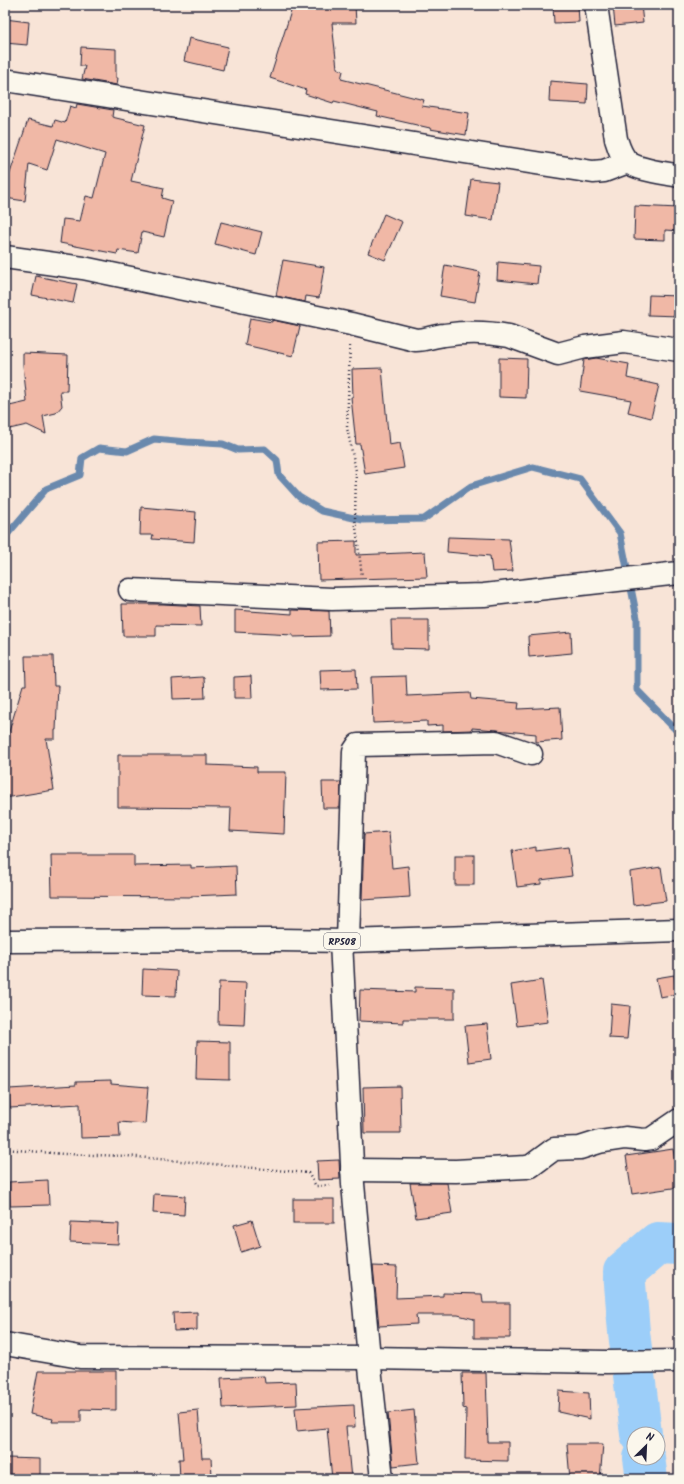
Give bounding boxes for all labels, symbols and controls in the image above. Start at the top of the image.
road number: RP508 [324,933,360,949]
north arrow [626,1426,666,1466]
text: N [643,1428,657,1447]

